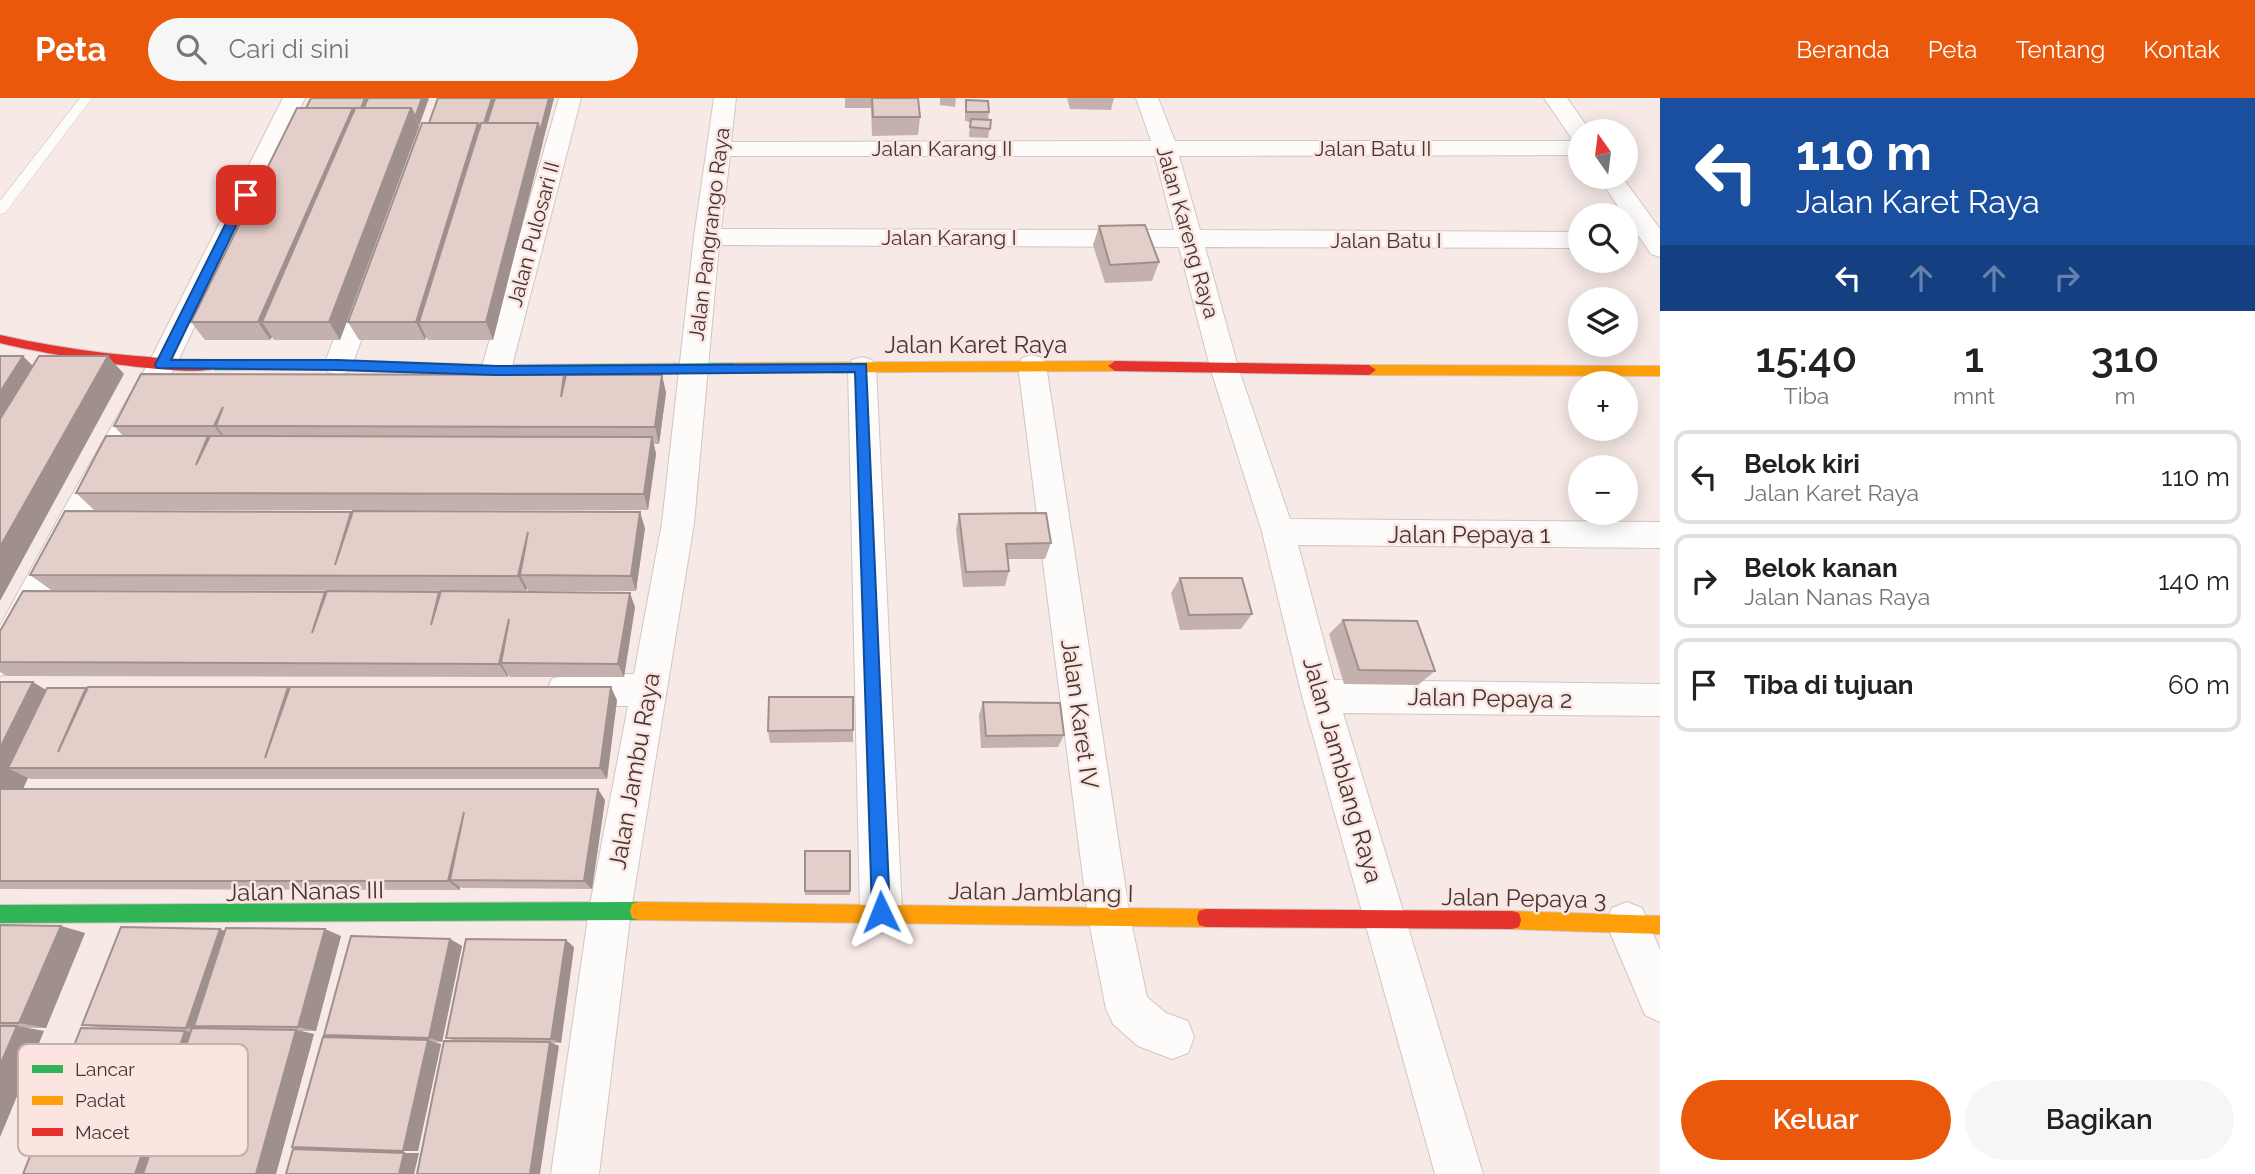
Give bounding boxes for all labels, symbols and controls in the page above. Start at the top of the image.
search box [148,18,638,81]
text: Peta [35,30,106,69]
icon: search [172,30,210,68]
text: Cari di sini [228,34,349,64]
text: Beranda [1796,35,1890,64]
text: Peta [1928,35,1977,64]
text: Tentang [2015,35,2105,64]
text: Kontak [2143,35,2220,64]
north arrow [1568,119,1638,189]
map controls [1568,119,1638,525]
text: 110 m [1796,124,1932,181]
street label: Jalan Pangrango Raya [684,126,734,342]
icon: left [1681,126,1772,217]
street label: Jalan Karang II [872,136,1012,161]
street label: Jalan Batu II [1315,136,1431,161]
street label: Jalan Kareng Raya [1151,143,1225,321]
street label: Jalan Pulosari II [502,159,564,309]
pin [216,165,276,225]
icon: arrive [227,176,265,214]
text: Jalan Karet Raya [1796,183,2040,220]
button: search [1568,203,1638,273]
street label: Jalan Karang I [881,225,1017,250]
street label: Jalan Batu I [1330,228,1442,253]
icon: left [1829,259,1867,297]
icon: ahead [1902,259,1940,297]
icon: ahead [1975,259,2013,297]
icon: right [2048,259,2086,297]
button: layers [1568,287,1638,357]
street label: Jalan Karet Raya [885,330,1067,359]
text: 15:40 [1756,333,1857,382]
text: 1 [1964,333,1984,382]
text: 310 [2091,333,2159,382]
button: + [1568,371,1638,441]
text: Tiba [1784,382,1829,409]
text: mnt [1953,382,1995,409]
text: m [2115,382,2136,409]
text: Belok kiri [1744,449,1860,479]
button: − [1568,455,1638,525]
icon: left [1685,458,1723,496]
text: 110 m [2161,462,2230,492]
text: Jalan Karet Raya [1744,479,1919,506]
street label: Jalan Pepaya 1 [1388,520,1550,549]
text: Belok kanan [1744,553,1898,583]
icon: right [1685,562,1723,600]
text: 140 m [2158,566,2230,596]
text: Jalan Nanas Raya [1744,583,1930,610]
street label: Jalan Karet IV [1055,637,1105,791]
street label: Jalan Jamblang Raya [1297,654,1389,886]
icon: arrive [1685,666,1723,704]
street label: Jalan Jambu Raya [602,670,666,872]
text: Tiba di tujuan [1744,670,1914,700]
text: 60 m [2168,670,2230,700]
street label: Jalan Pepaya 2 [1407,682,1573,714]
street label: Jalan Nanas III [226,875,384,907]
position arrow [844,875,918,949]
street label: Jalan Jamblang I [948,876,1134,908]
street label: Jalan Pepaya 3 [1441,882,1607,914]
legend [18,1044,248,1156]
text: Lancar [75,1058,135,1080]
button: Keluar [1681,1080,1951,1160]
button: Bagikan [1965,1080,2234,1160]
text: Padat [75,1089,126,1111]
text: Macet [75,1121,130,1143]

